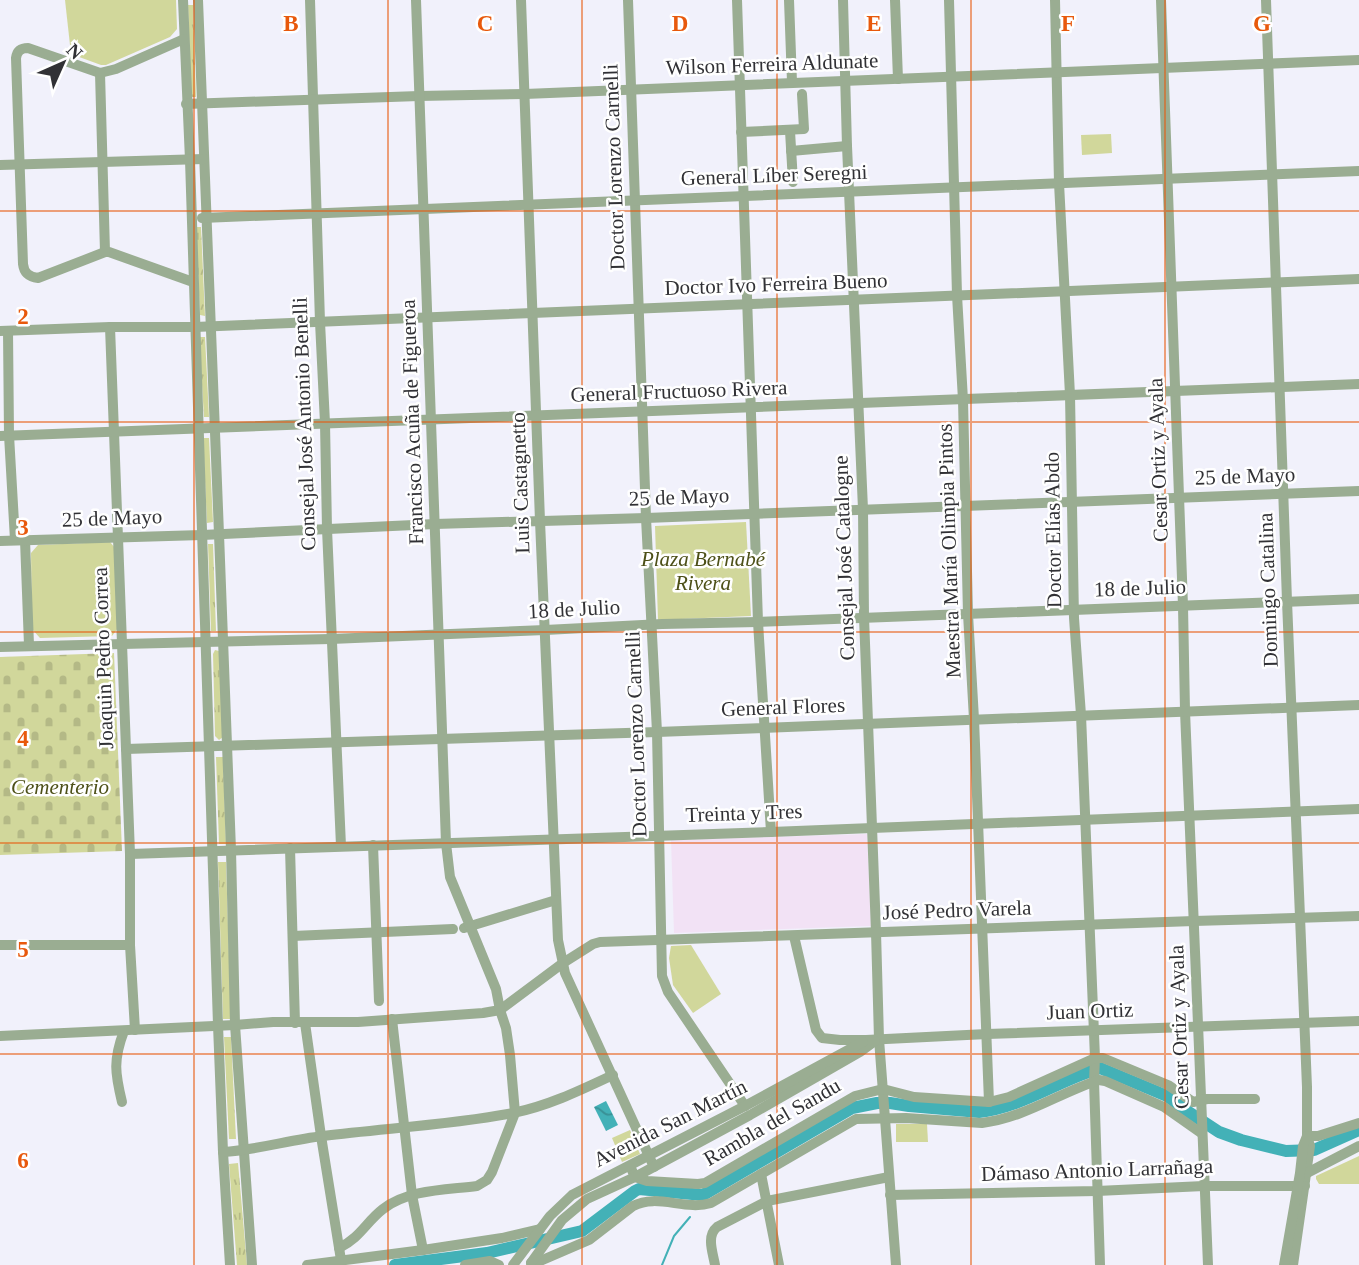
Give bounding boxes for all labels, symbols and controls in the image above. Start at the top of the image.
text: B [283,11,299,36]
text: C [477,11,493,36]
text: D [672,11,688,36]
text: E [866,11,882,36]
text: F [1061,11,1075,36]
text: G [1253,11,1271,36]
north arrow [28,28,98,98]
text: N [62,39,87,64]
street label: Wilson Ferreira Aldunate [665,48,879,80]
street label: Doctor Lorenzo Carnelli [598,63,630,271]
street label: General Líber Seregni [680,160,868,190]
street label: Doctor Ivo Ferreira Bueno [664,268,888,300]
street label: Consejal José Antonio Benelli [288,297,320,551]
street label: Francisco Acuña de Figueroa [396,298,428,545]
text: 2 [17,304,29,329]
street label: General Fructuoso Rivera [570,375,788,407]
street label: Cesar Ortiz y Ayala [1143,377,1173,543]
street label: Luis Castagnetto [506,412,534,554]
street label: Maestra María Olimpia Pintos [933,423,965,679]
street label: Doctor Elías Abdo [1040,452,1066,608]
street label: Consejal José Catalogne [828,455,860,661]
street label: 25 de Mayo [1194,462,1296,490]
street label: 25 de Mayo [628,483,730,511]
street label: 25 de Mayo [61,504,163,532]
street label: Domingo Catalina [1253,512,1283,668]
text: 3 [17,515,29,540]
park label: Plaza Bernabé Rivera [640,547,767,595]
street label: Joaquin Pedro Correa [88,566,118,749]
street label: 18 de Julio [1094,574,1186,602]
street label: 18 de Julio [527,595,621,623]
street label: Doctor Lorenzo Carnelli [620,630,652,838]
street label: General Flores [721,693,845,721]
text: 4 [17,726,29,751]
park label: Cementerio [11,775,109,799]
street label: Treinta y Tres [685,799,803,827]
street label: José Pedro Varela [882,895,1032,925]
text: 5 [17,937,29,962]
street label: Cesar Ortiz y Ayala [1164,944,1194,1110]
street label: Juan Ortiz [1046,997,1134,1025]
street label: Rambla del Sandu [699,1073,845,1171]
street label: Avenida San Martín [589,1074,751,1172]
text: 6 [17,1148,29,1173]
street label: Dámaso Antonio Larrañaga [981,1154,1214,1186]

